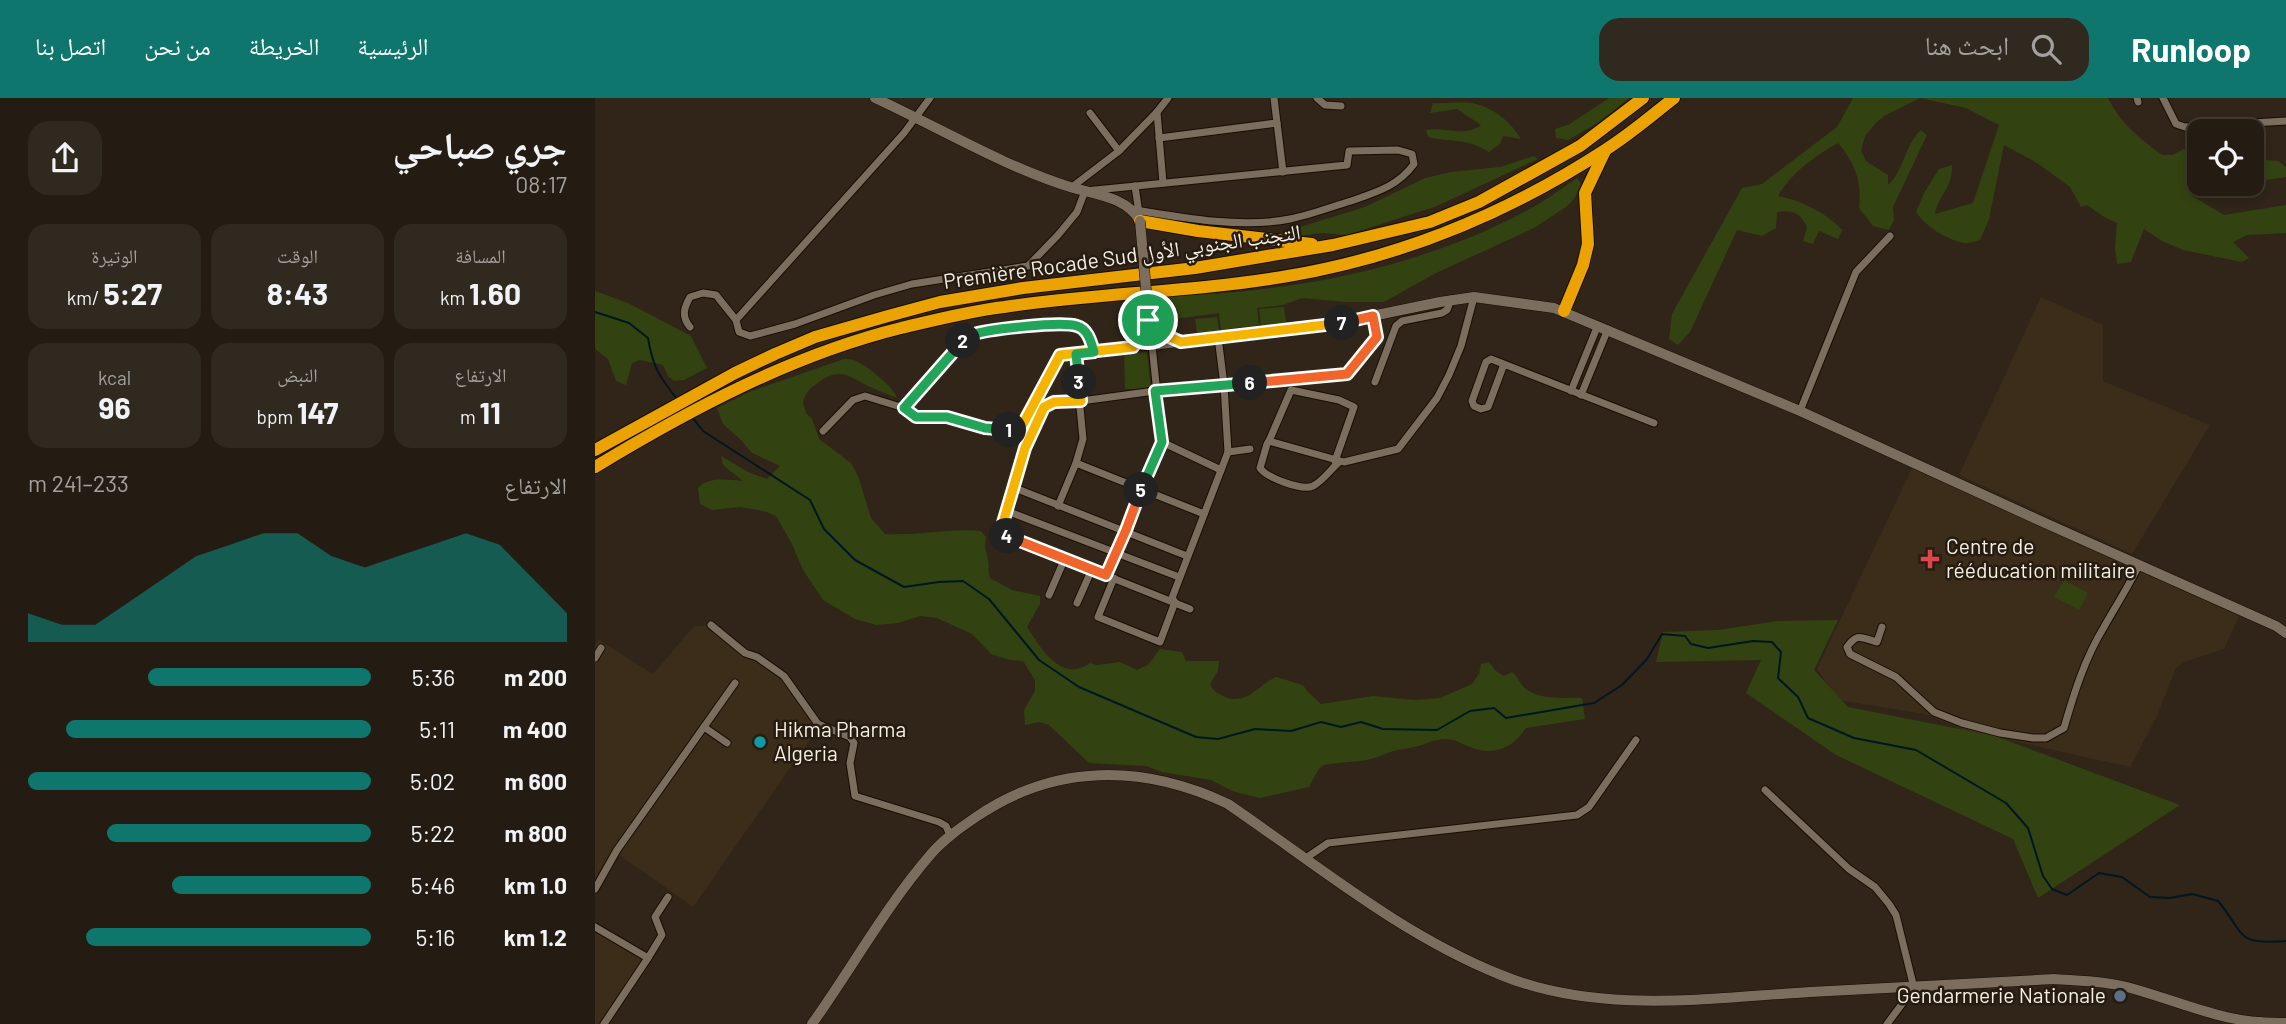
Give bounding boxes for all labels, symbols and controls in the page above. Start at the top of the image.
search box [1599,18,2089,81]
text: ابحث هنا [1925,29,2009,60]
text: Runloop [2131,29,2251,69]
icon: search [2027,30,2065,68]
text: اتصل بنا [35,31,106,60]
text: من نحن [144,31,211,60]
text: الخريطة [249,31,319,60]
text: الرئيسية [357,31,429,60]
map controls [2187,119,2264,196]
button: locate [2187,119,2264,196]
button: share [28,121,102,195]
text: جري صباحي [392,121,567,167]
text: 08:17 [515,170,567,198]
street label: Première Rocade Sud التجنب الجنوبي الأول [942,218,1303,298]
text: الوتيرة [91,244,138,267]
text: الوقت [277,244,318,267]
text: المسافة [455,244,506,267]
text: 5:27 [103,275,162,311]
text: 8:43 [267,275,328,311]
text: 1.60 [469,275,521,311]
text: /km [67,286,103,309]
text: km [440,286,469,309]
pin [1118,290,1178,350]
icon: arrive [1129,301,1167,339]
pin: 7 [1325,306,1359,341]
text: 7 [1337,311,1346,334]
pin: 2 [945,324,981,358]
text: 2 [957,329,968,352]
text: النبض [277,363,318,386]
text: الارتفاع [455,363,506,386]
pin: 3 [1061,364,1097,400]
text: kcal [98,366,131,389]
pin: 6 [1233,366,1267,400]
text: 3 [1073,370,1084,393]
text: 6 [1244,371,1255,394]
text: 96 [98,389,131,425]
text: 147 [297,394,338,430]
text: 11 [480,394,501,430]
text: bpm [257,405,297,428]
text: m [460,405,480,428]
pin: 1 [991,412,1027,448]
text: 1 [1005,418,1012,441]
text: 233–241 m [28,469,129,497]
text: الارتفاع [504,471,567,499]
pin: 5 [1123,472,1159,508]
text: 5 [1135,478,1146,501]
pin: 4 [989,518,1025,554]
text: 4 [1001,524,1012,547]
place label: Centre de rééducation militaire [1946,533,2136,582]
marker: Centre de rééducation militaire [1920,549,1940,569]
text: 5:36 [412,663,455,691]
text: 200 m [504,663,567,691]
text: 5:11 [419,715,455,743]
text: 400 m [503,715,567,743]
place label: Hikma Pharma Algeria [774,716,906,765]
marker: Hikma Pharma Algeria [752,734,768,750]
text: 5:02 [410,767,455,795]
text: 600 m [505,767,567,795]
text: 5:22 [411,819,455,847]
text: 800 m [505,819,567,847]
text: 5:46 [411,871,455,899]
text: 1.0 km [504,871,567,899]
text: 5:16 [415,923,455,951]
text: 1.2 km [504,923,567,951]
place label: Gendarmerie Nationale [1897,982,2106,1007]
marker: Gendarmerie Nationale [2112,988,2128,1004]

